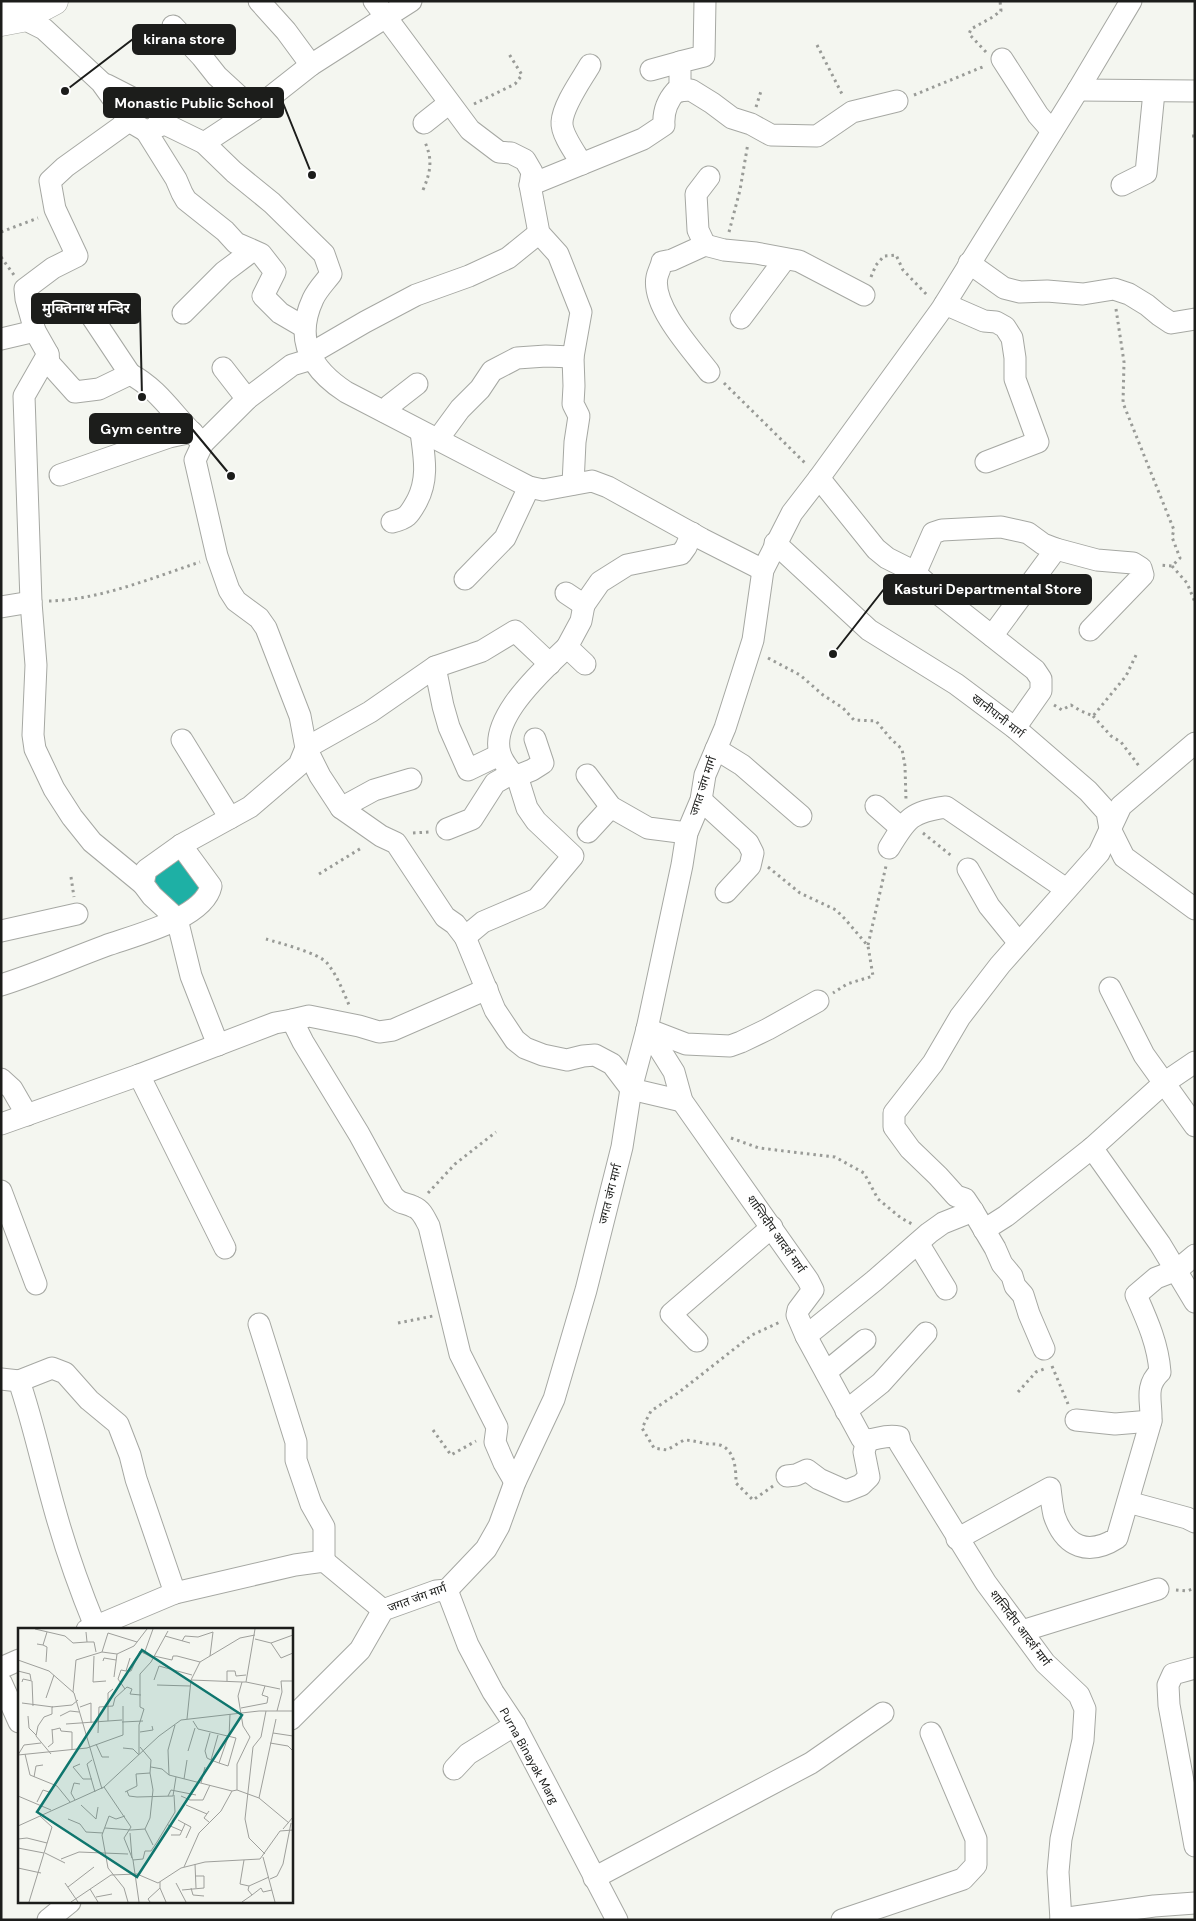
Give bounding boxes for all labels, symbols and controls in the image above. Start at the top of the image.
callout: kirana store [133,25,235,54]
text: kirana store [143,30,225,48]
callout: Monastic Public School [104,88,283,117]
text: Monastic Public School [115,94,273,112]
callout: मुक्तिनाथ मन्दिर [32,294,140,323]
text: मुक्तिनाथ मन्दिर [42,299,131,318]
callout: Gym centre [90,414,192,443]
text: Gym centre [100,420,182,438]
callout: Kasturi Departmental Store [884,575,1091,604]
text: Kasturi Departmental Store [894,580,1082,598]
street label: खानीपानी मार्ग [968,690,1028,742]
street label: जगत जंग मार्ग [686,753,720,818]
street label: जगत जंग मार्ग [595,1161,625,1226]
street label: शान्तिदीप आदर्श मार्ग [743,1192,809,1277]
street label: जगत जंग मार्ग [385,1580,450,1616]
street label: शान्तिदीप आदर्श मार्ग [986,1587,1054,1670]
inset map [18,1628,292,1904]
street label: Purna Binayak Marg [496,1705,562,1807]

